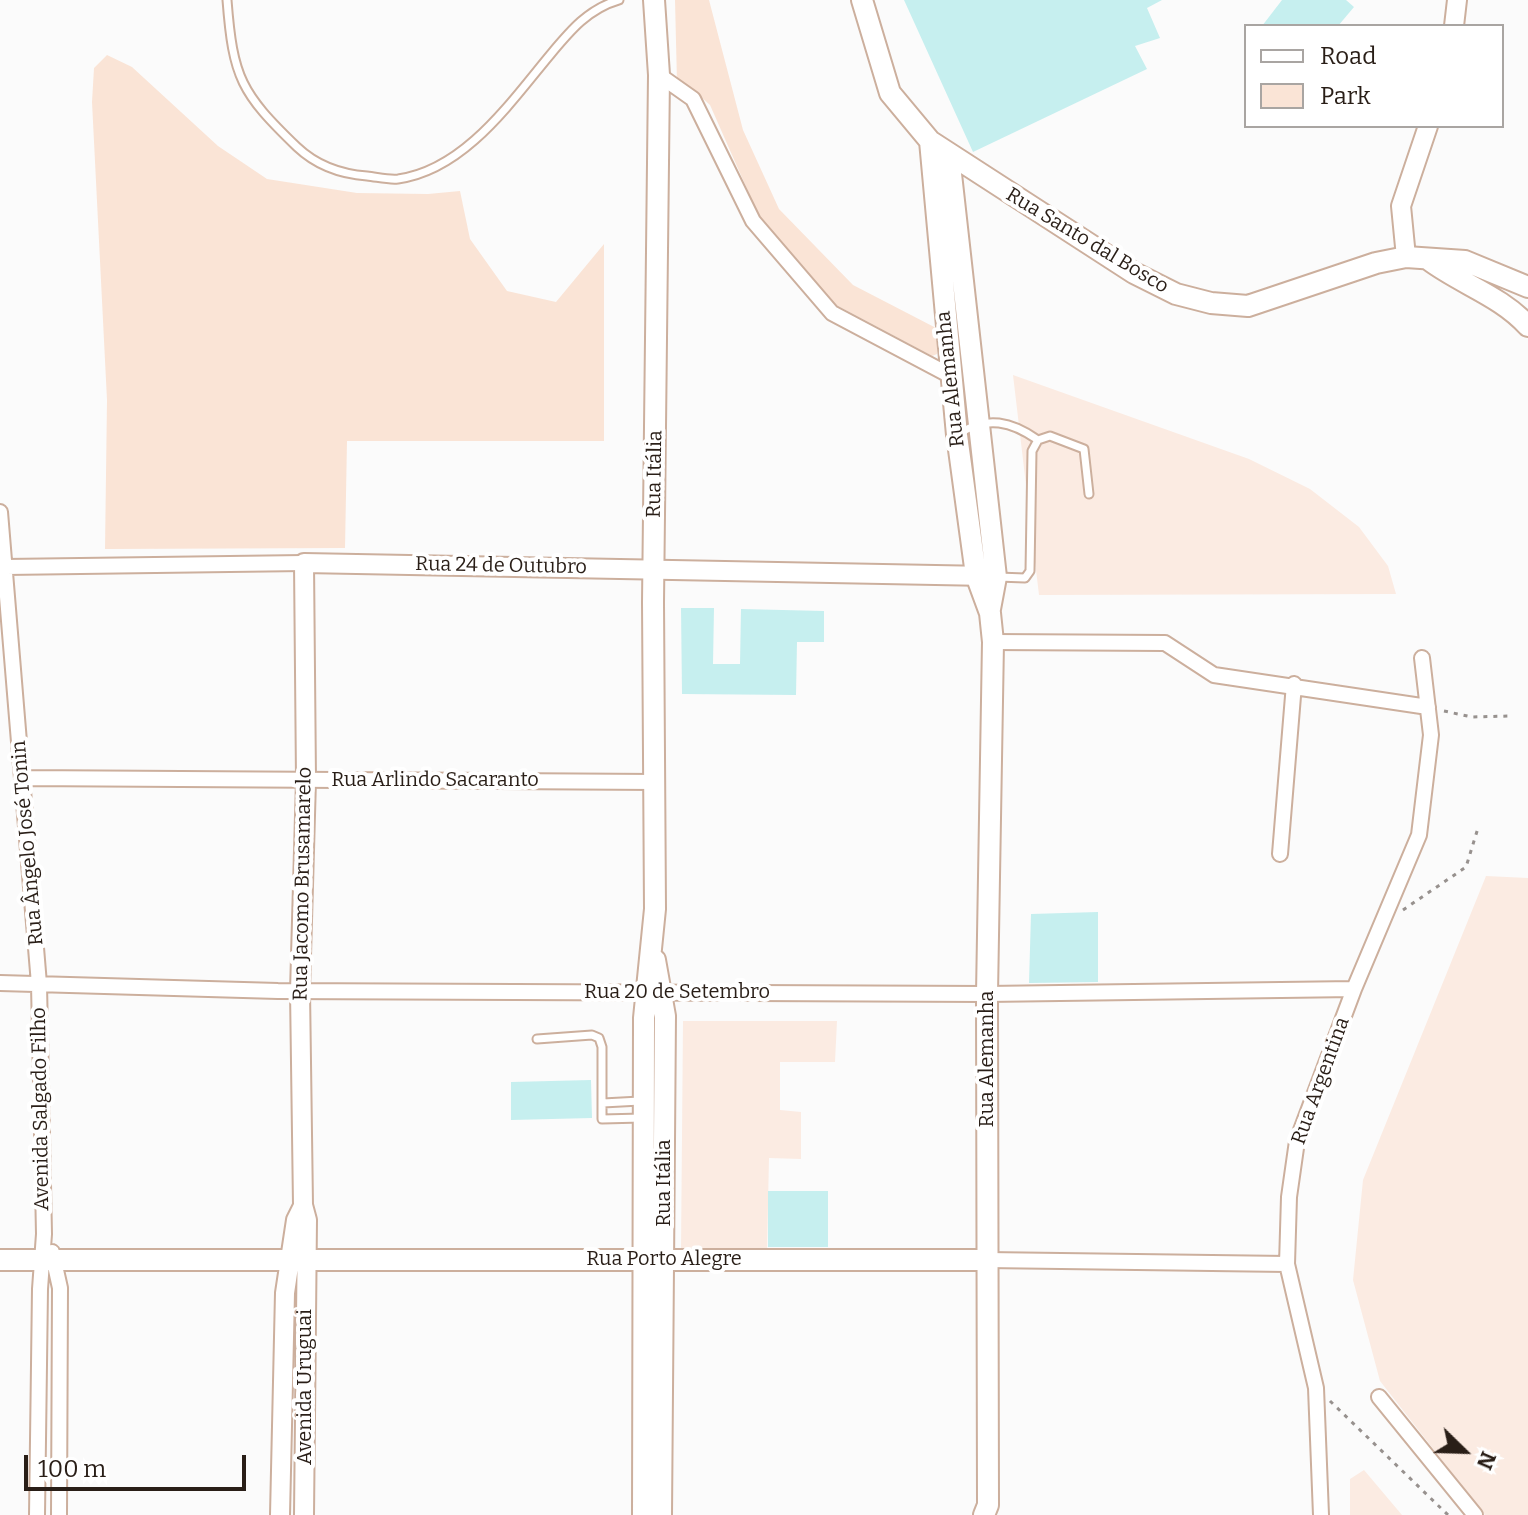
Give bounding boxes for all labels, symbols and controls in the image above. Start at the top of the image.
legend [1244,24,1504,128]
text: Road [1320,42,1376,70]
text: Park [1320,82,1371,110]
street label: Rua Santo dal Bosco [1001,183,1173,299]
street label: Rua Alemanha [932,310,970,448]
street label: Rua Itália [642,430,668,518]
street label: Rua 24 de Outubro [415,553,587,579]
street label: Rua Ângelo José Tonin [7,740,49,946]
street label: Rua Jacomo Brusamarelo [289,767,317,1001]
street label: Rua Arlindo Sacaranto [331,768,539,792]
street label: Rua 20 de Setembro [584,980,770,1004]
street label: Rua Alemanha [975,991,999,1127]
street label: Avenida Salgado Filho [27,1007,55,1211]
street label: Rua Argentina [1287,1014,1355,1148]
street label: Rua Itália [652,1139,676,1227]
street label: Rua Porto Alegre [586,1247,742,1271]
street label: Avenida Uruguai [293,1309,317,1465]
north arrow [1424,1411,1504,1491]
scale bar [28,1439,250,1489]
text: N [1471,1447,1502,1474]
text: 100 m [38,1455,106,1483]

